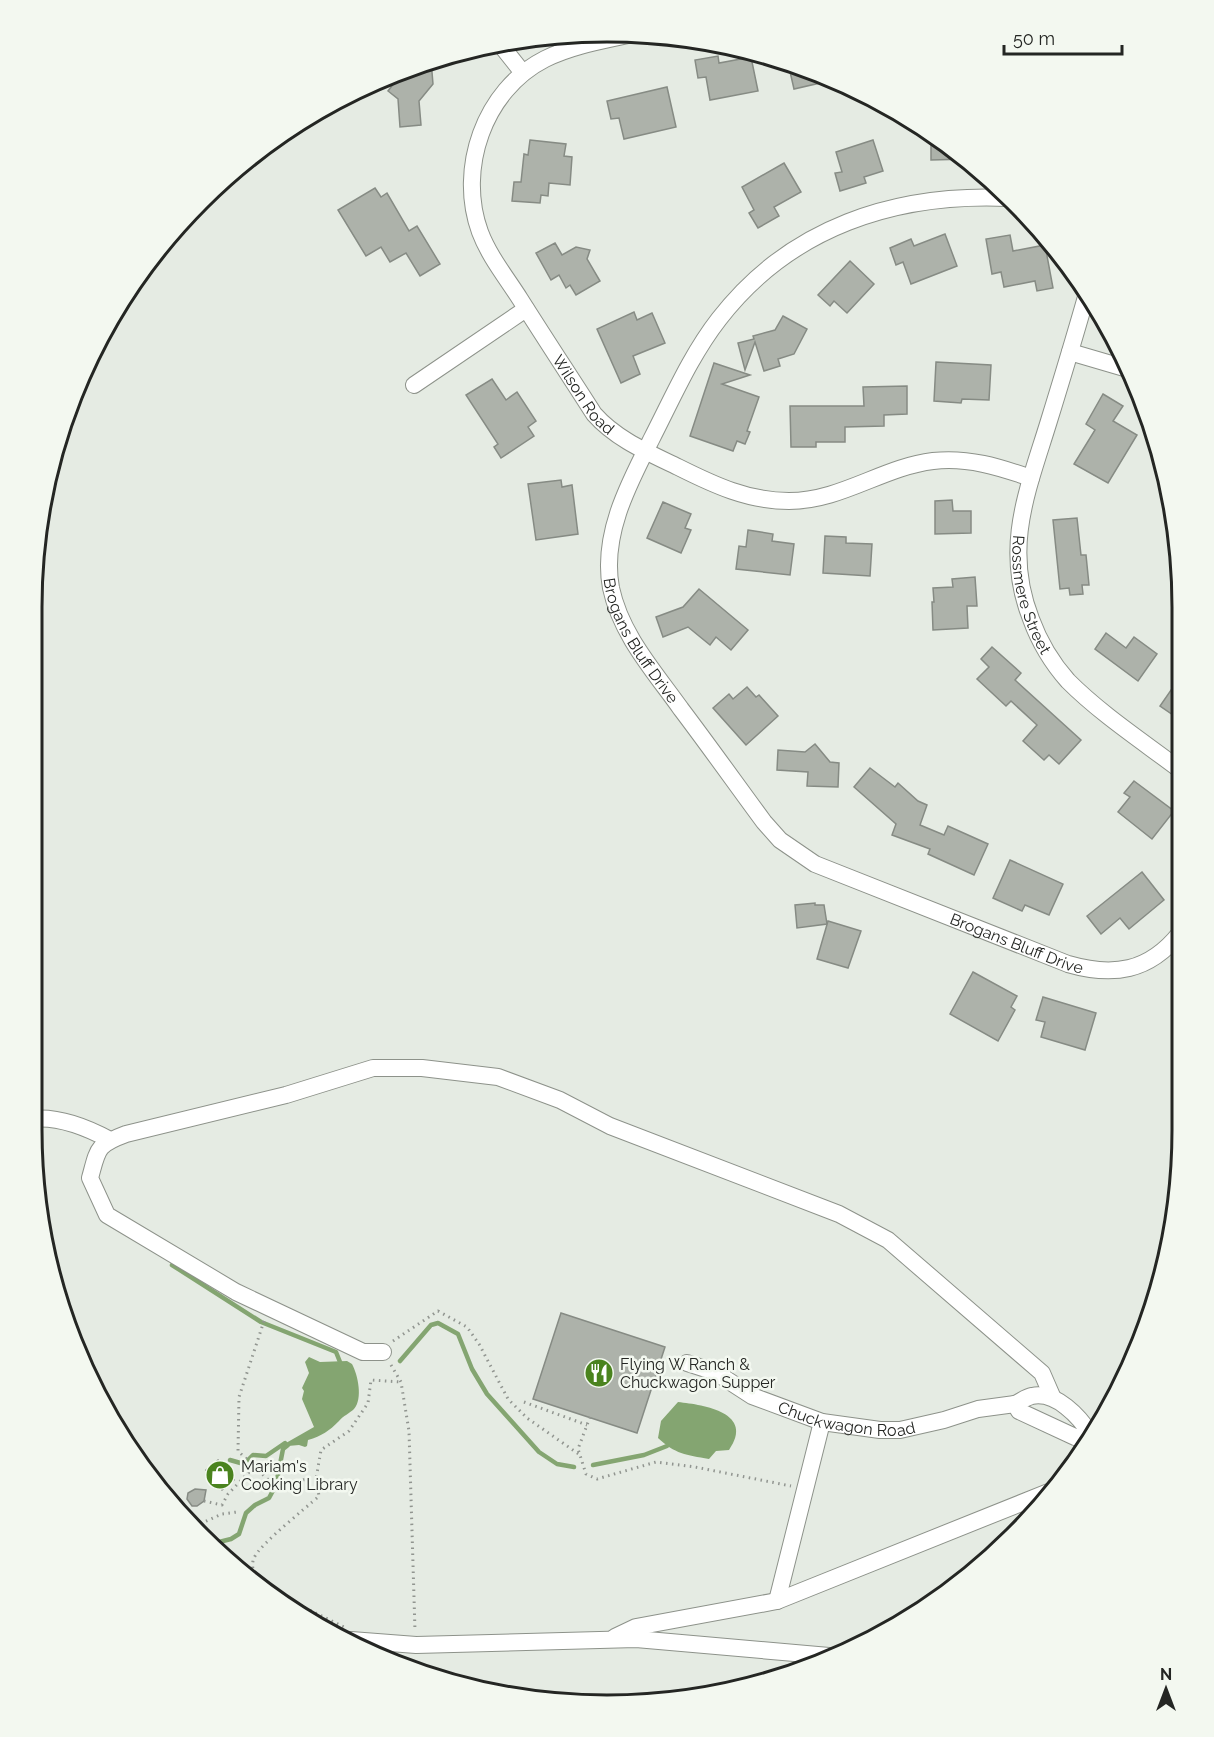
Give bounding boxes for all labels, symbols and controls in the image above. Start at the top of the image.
scale bar [1004,18,1122,56]
text: 50 m [1013,28,1055,49]
street label: Wilson Road [549,351,618,438]
street label: Rossmere Street [1009,535,1056,658]
street label: Brogans Bluff Drive [600,577,683,707]
street label: Brogans Bluff Drive [947,909,1085,977]
place label: Flying W Ranch & Chuckwagon Supper [620,1355,776,1392]
restaurant icon: Flying W Ranch & Chuckwagon Supper [583,1357,615,1389]
street label: Chuckwagon Road [775,1397,917,1440]
place label: Mariam's Cooking Library [241,1457,358,1494]
shop icon: Mariam's Cooking Library [204,1459,236,1491]
north arrow [1136,1659,1196,1719]
text: N [1160,1665,1172,1684]

